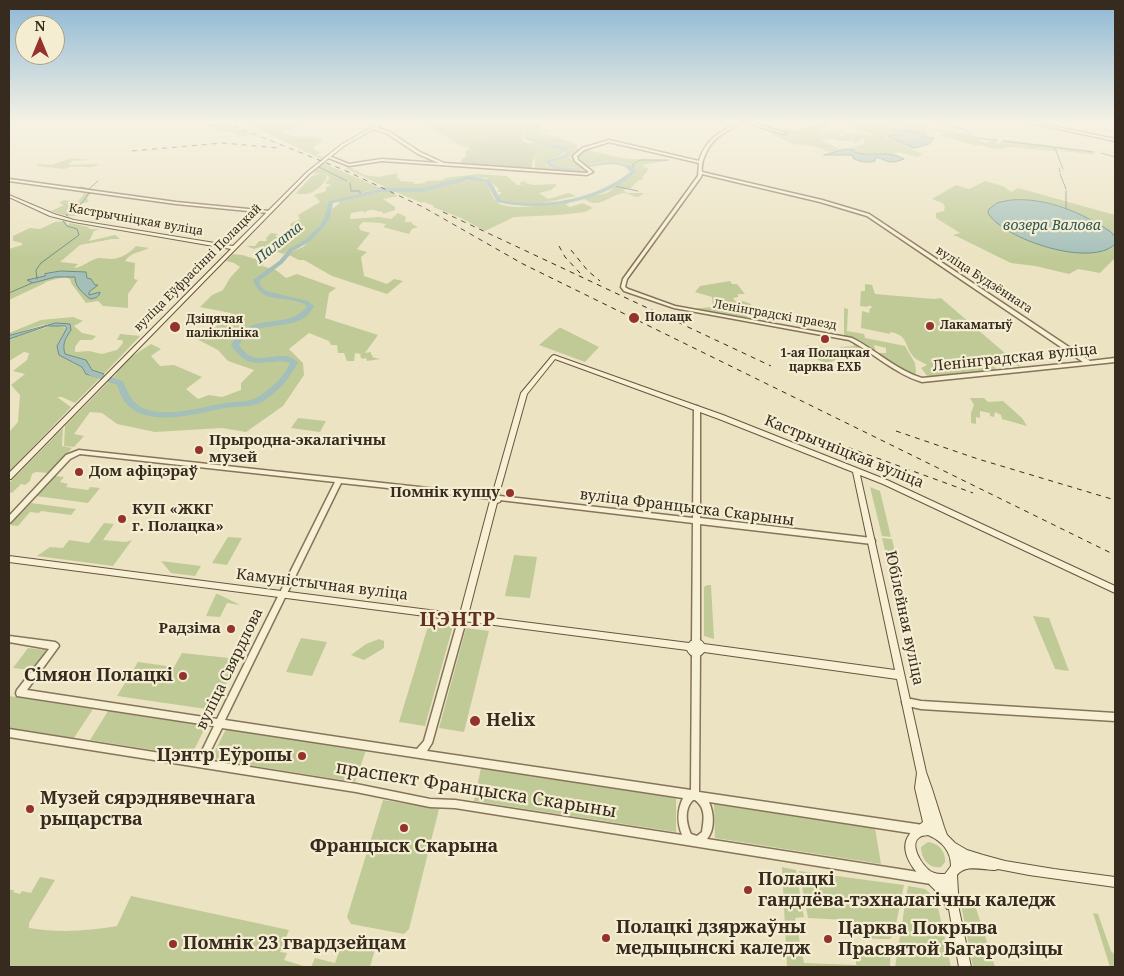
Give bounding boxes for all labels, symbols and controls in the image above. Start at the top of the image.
north arrow [15,15,65,65]
text: N [34,16,46,35]
street label: Кастрычніцкая вуліца [68,201,204,239]
street label: вуліца Еўфрасінні Полацкай [131,201,265,335]
water label: возера Валова [1003,218,1101,234]
water label: Палата [252,219,306,267]
street label: вуліца Будзённага [933,243,1035,317]
street label: Ленінградскі праезд [712,297,838,333]
marker: Полацк [627,311,641,325]
place label: Полацк [645,311,692,325]
place label: Дзіцячая паліклініка [186,313,259,341]
place label: Лакаматыў [940,319,1012,333]
marker: Дзіцячая паліклініка [168,320,182,334]
marker: Лакаматыў [924,320,936,332]
marker: 1-ая Полацкая царква ЕХБ [819,333,831,345]
street label: Ленінградская вуліца [932,340,1098,376]
place label: 1-ая Полацкая царква ЕХБ [780,347,870,375]
street label: Кастрычніцкая вуліца [762,412,926,492]
place label: Прыродна-экалагічны музей [209,432,386,467]
marker: Прыродна-экалагічны музей [193,444,205,456]
place label: Дом афіцэраў [89,463,198,481]
marker: Дом афіцэраў [73,466,85,478]
place label: Помнік купцу [390,484,500,502]
street label: вуліца Францыска Скарыны [579,486,795,530]
marker: Помнік купцу [504,487,516,499]
place label: КУП «ЖКГ г. Полацка» [132,501,224,536]
marker: КУП «ЖКГ г. Полацка» [116,513,128,525]
street label: Юбілейная вуліца [881,549,927,687]
street label: Камуністычная вуліца [235,566,409,604]
street label: вуліца Свярдлова [193,605,267,733]
district label: ЦЭНТР [419,608,497,632]
place label: Радзіма [159,620,221,638]
marker: Радзіма [225,623,237,635]
place label: Сімяон Полацкі [24,665,173,687]
marker: Сімяон Полацкі [177,670,189,682]
place label: Helix [486,710,535,732]
marker: Helix [468,714,482,728]
place label: Цэнтр Еўропы [157,745,292,767]
marker: Цэнтр Еўропы [296,750,308,762]
street label: праспект Францыска Скарыны [334,757,618,823]
place label: Музей сярэднявечнага рыцарства [40,788,256,831]
marker: Музей сярэднявечнага рыцарства [24,803,36,815]
marker: Францыск Скарына [398,822,410,834]
place label: Францыск Скарына [310,836,498,858]
place label: Полацкі гандлёва-тэхналагічны каледж [758,869,1056,912]
marker: Полацкі гандлёва-тэхналагічны каледж [742,884,754,896]
place label: Полацкі дзяржаўны медыцынскі каледж [616,917,810,960]
place label: Царква Покрыва Прасвятой Багародзіцы [838,918,1063,961]
marker: Полацкі дзяржаўны медыцынскі каледж [600,932,612,944]
place label: Помнік 23 гвардзейцам [183,933,406,955]
marker: Царква Покрыва Прасвятой Багародзіцы [822,933,834,945]
marker: Помнік 23 гвардзейцам [167,938,179,950]

